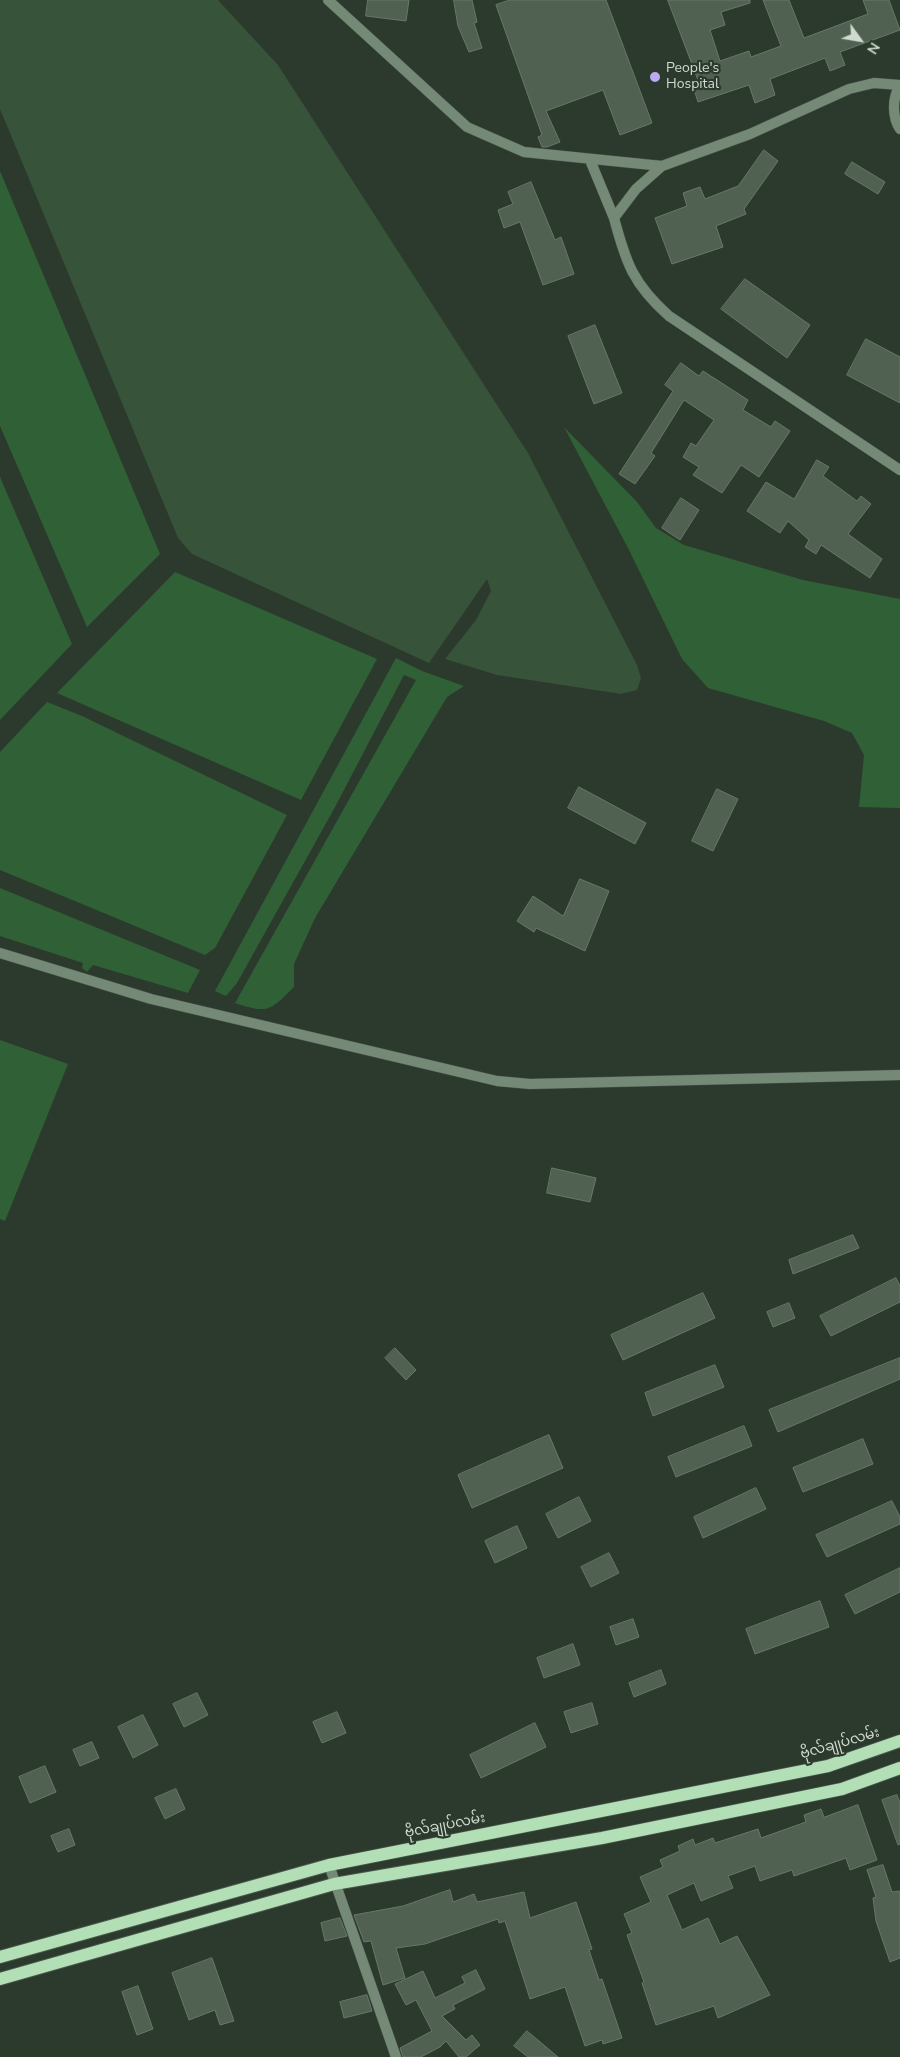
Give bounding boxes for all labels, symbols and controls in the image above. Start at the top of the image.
north arrow [835,15,885,65]
text: N [862,39,884,58]
place label: People's Hospital [666,61,719,94]
marker: People's Hospital [648,70,662,84]
street label: ဗိုလ်ချုပ်လမ်း [799,1725,881,1763]
street label: ဗိုလ်ချုပ်လမ်း [403,1810,487,1842]

